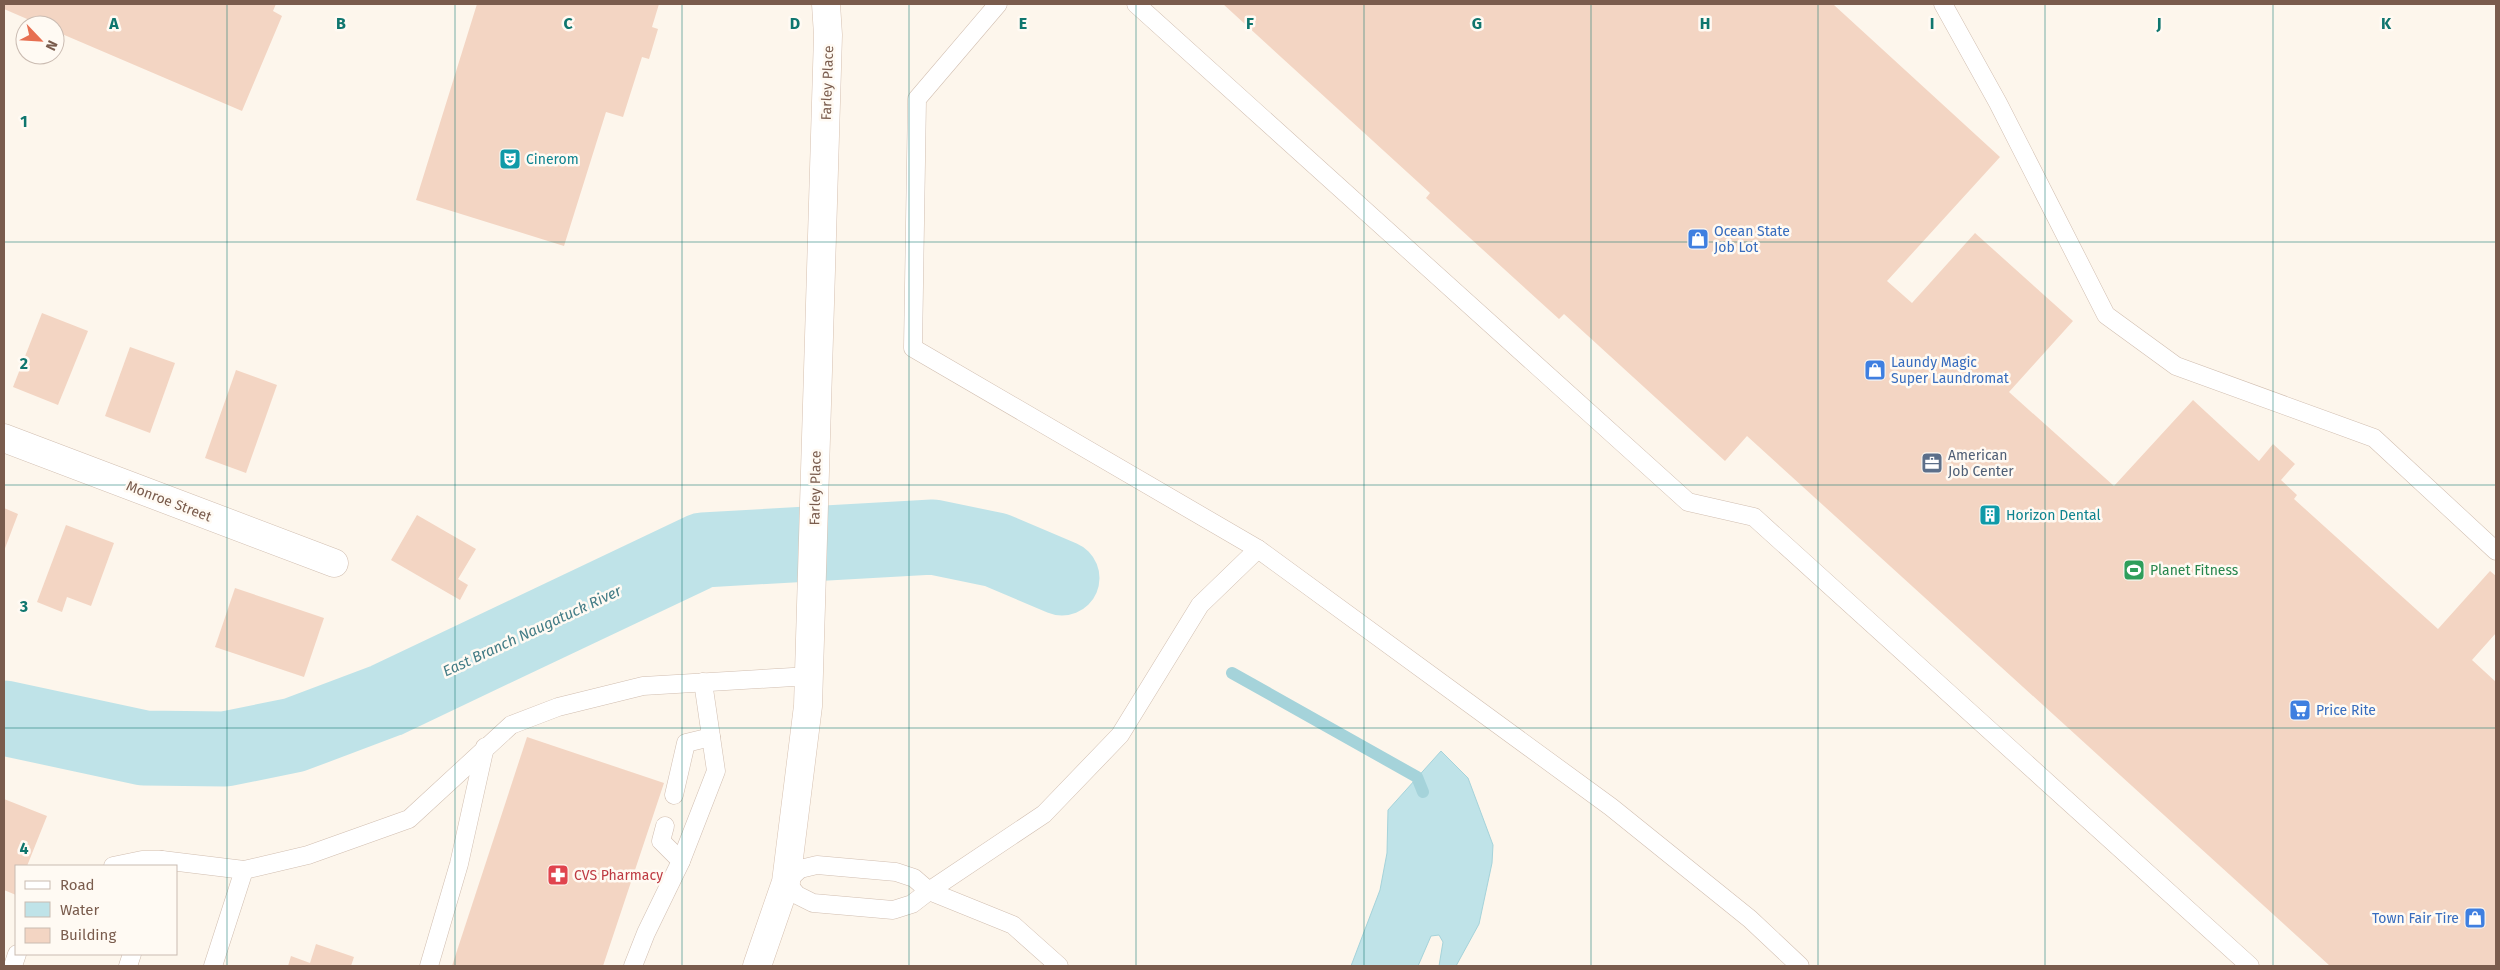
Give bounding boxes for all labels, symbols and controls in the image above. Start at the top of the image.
text: A [108,14,119,33]
text: B [336,14,346,33]
text: C [563,14,573,33]
text: D [790,14,800,33]
text: E [1019,14,1027,33]
text: F [1246,14,1254,33]
text: G [1472,14,1482,33]
text: H [1700,14,1710,33]
text: I [1930,14,1934,33]
text: J [2155,14,2162,33]
text: K [2381,14,2392,33]
north arrow [15,15,65,65]
text: N [42,37,61,53]
street label: Farley Place [818,45,837,121]
text: 1 [20,112,28,131]
theatre icon: Cinerom [498,147,522,171]
place label: Cinerom [526,151,579,168]
place label: Ocean State Job Lot [1714,223,1790,256]
shop icon: Ocean State Job Lot [1686,227,1710,251]
text: 2 [20,354,28,373]
place label: Laundy Magic Super Laundromat [1891,354,2010,387]
shop icon: Laundy Magic Super Laundromat [1863,358,1887,382]
place label: American Job Center [1948,447,2014,480]
street label: Farley Place [806,450,825,526]
office icon: American Job Center [1920,451,1944,475]
street label: Monroe Street [124,477,215,526]
building icon: Horizon Dental [1978,503,2002,527]
place label: Horizon Dental [2006,507,2101,524]
sports icon: Planet Fitness [2122,558,2146,582]
place label: Planet Fitness [2150,562,2239,579]
water label: East Branch Naugatuck River [440,581,625,680]
text: 3 [19,597,28,616]
supermarket icon: Price Rite [2288,698,2312,722]
place label: Price Rite [2316,702,2376,719]
text: 4 [19,839,29,858]
pharmacy icon: CVS Pharmacy [546,863,570,887]
legend [15,865,178,955]
place label: CVS Pharmacy [574,867,663,884]
text: Road [60,876,95,894]
text: Water [60,901,99,919]
shop icon: Town Fair Tire [2463,906,2487,930]
place label: Town Fair Tire [2372,910,2459,927]
text: Building [60,926,116,944]

